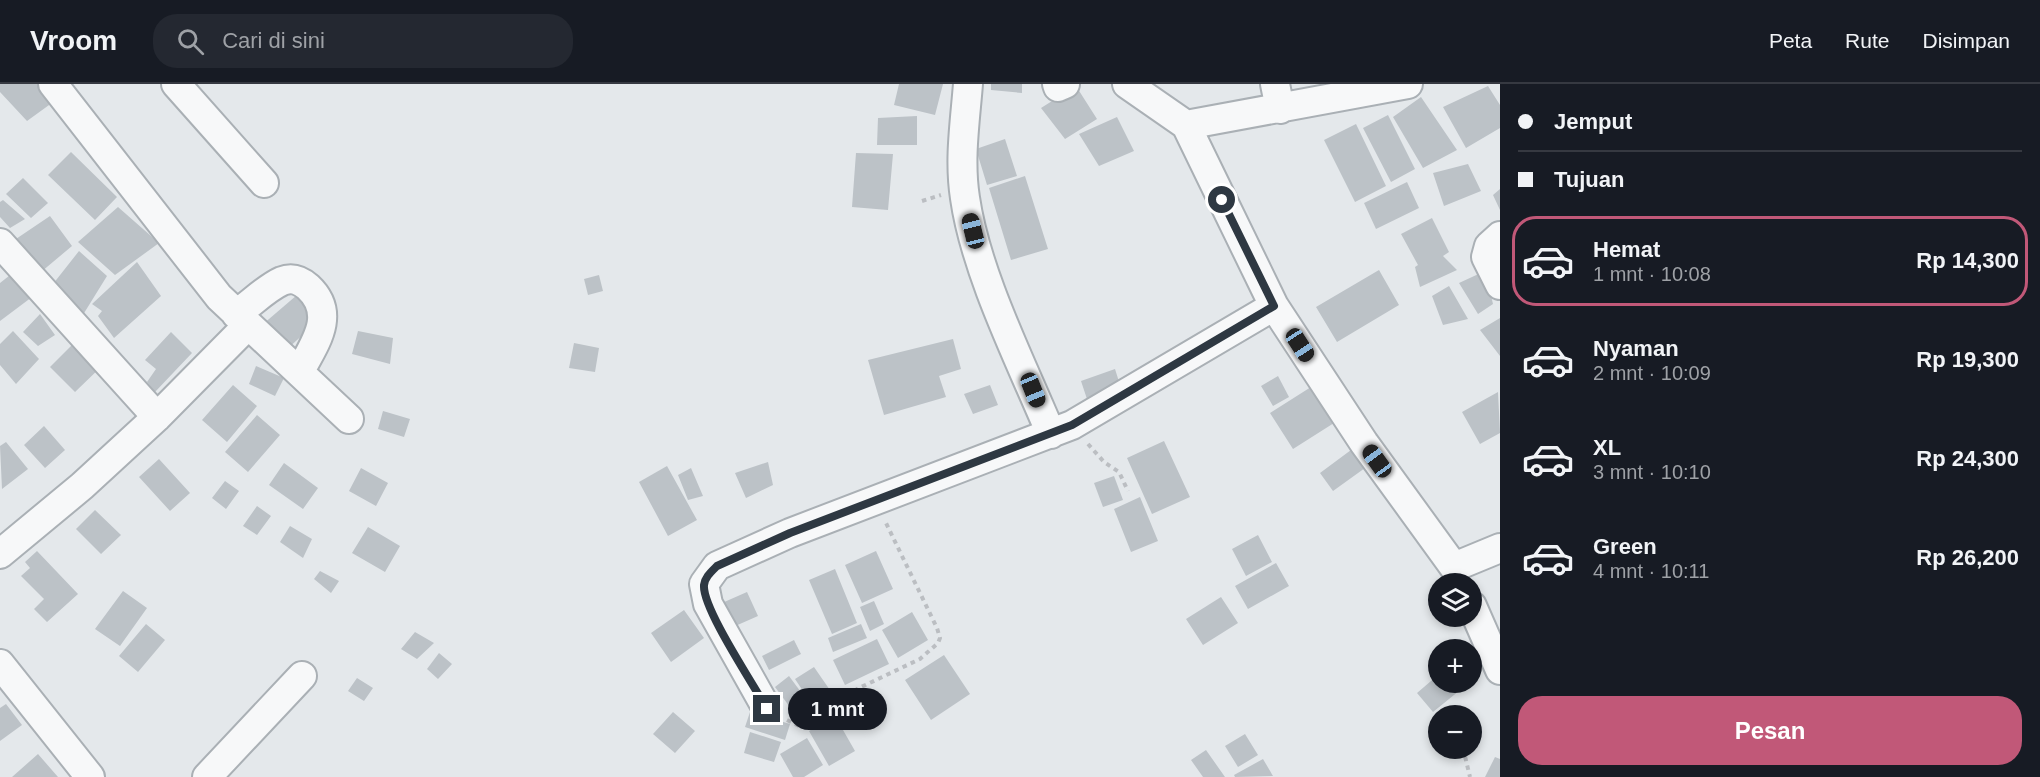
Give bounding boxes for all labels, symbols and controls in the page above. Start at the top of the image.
search box [153,14,573,68]
text: Vroom [30,25,117,56]
icon: search [174,25,207,58]
text: Cari di sini [222,28,325,53]
text: Peta [1769,29,1812,52]
text: Rute [1845,29,1889,52]
text: Disimpan [1922,29,2010,52]
text: Jemput [1554,109,1632,134]
text: Tujuan [1554,167,1624,192]
route start [1208,186,1235,213]
car [960,211,986,251]
icon: car [1521,234,1575,288]
text: Hemat [1593,237,1660,262]
text: Rp 14,300 [1916,248,2019,273]
text: 1 mnt · 10:08 [1593,263,1711,285]
car [1283,325,1317,365]
icon: car [1521,333,1575,387]
text: Nyaman [1593,336,1679,361]
text: Rp 19,300 [1916,347,2019,372]
text: 2 mnt · 10:09 [1593,362,1711,384]
car [1018,370,1048,410]
icon: car [1521,432,1575,486]
text: XL [1593,435,1621,460]
car [1359,441,1395,481]
text: Rp 24,300 [1916,446,2019,471]
text: 3 mnt · 10:10 [1593,461,1711,483]
icon: car [1521,531,1575,585]
text: Green [1593,534,1657,559]
text: Rp 26,200 [1916,545,2019,570]
text: 4 mnt · 10:11 [1593,560,1709,582]
map controls [1428,573,1482,759]
button: layers [1428,573,1482,627]
button: + [1428,639,1482,693]
callout: 1 mnt [788,688,887,730]
route end [753,695,780,722]
button: Pesan [1518,696,2022,765]
text: 1 mnt [811,698,864,720]
button: − [1428,705,1482,759]

